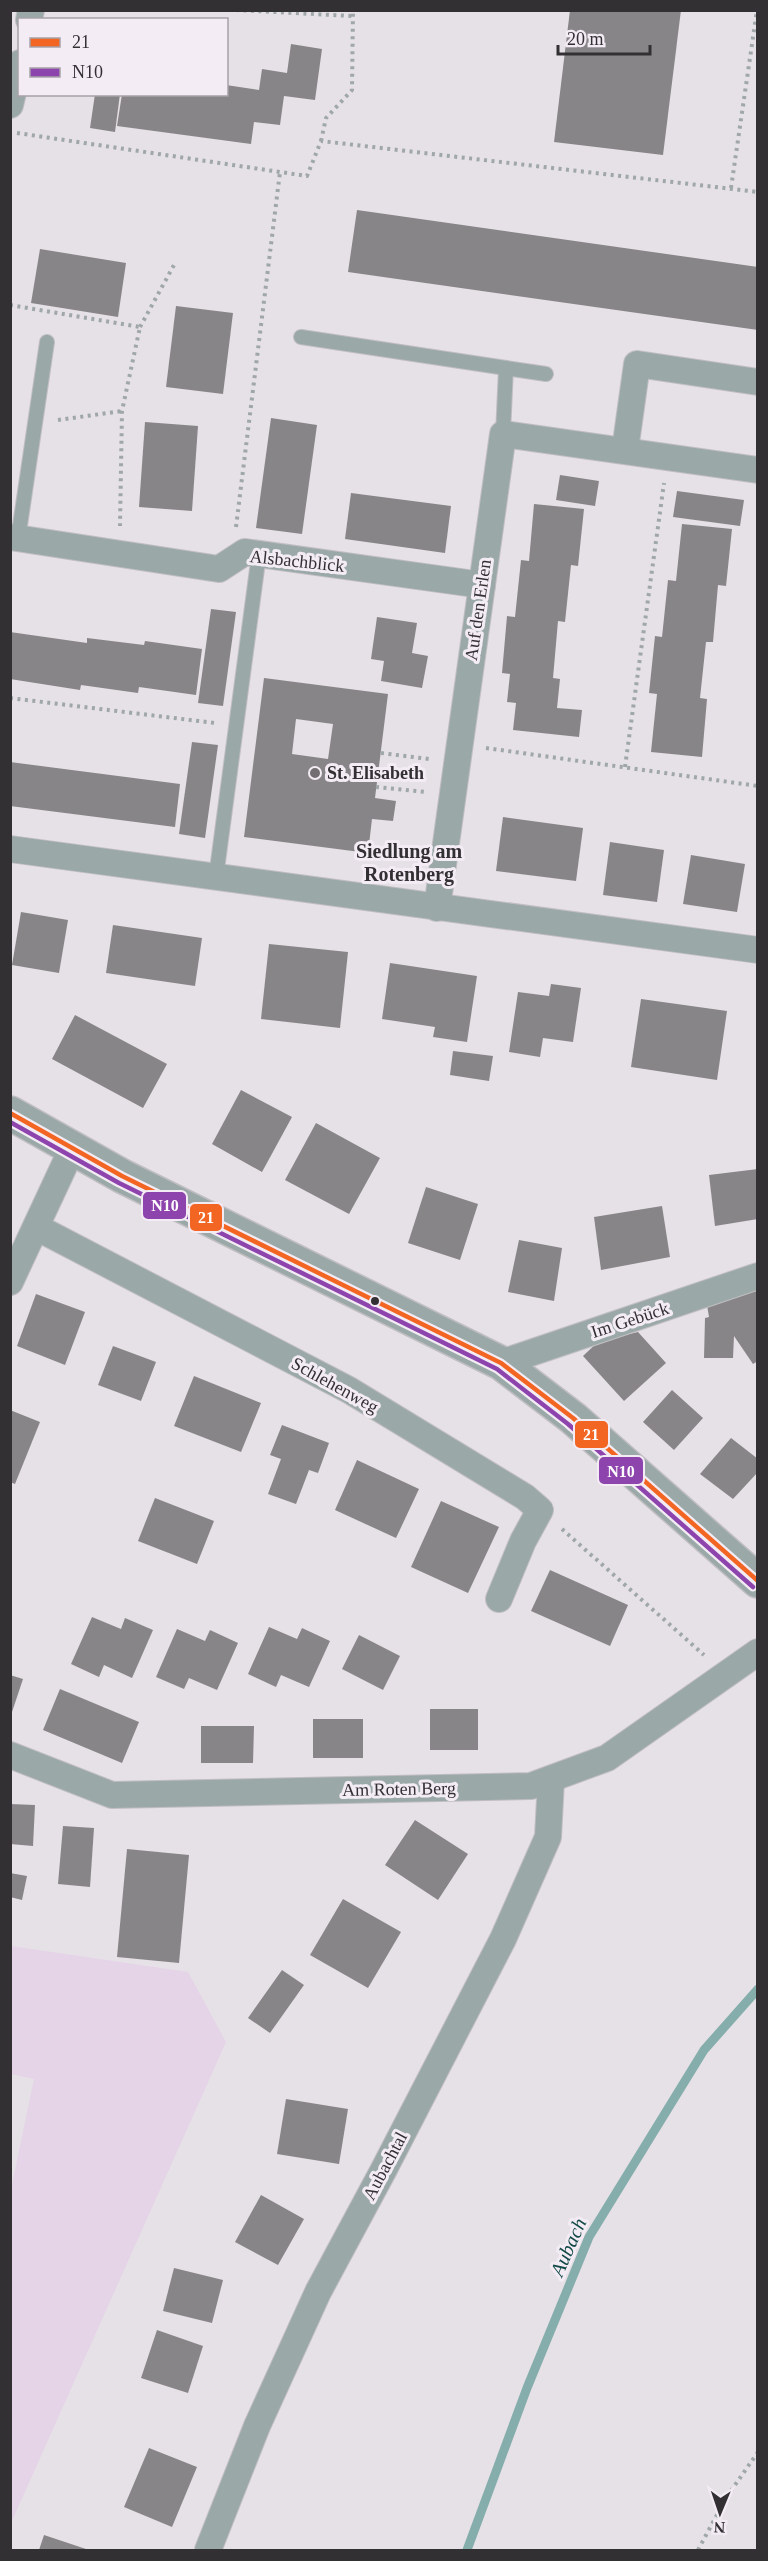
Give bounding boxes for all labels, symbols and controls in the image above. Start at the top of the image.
legend [18,18,228,96]
scale bar [558,18,650,56]
text: 20 m [567,29,604,49]
text: 21 [72,32,90,52]
text: N10 [72,62,103,82]
street label: Alsbachblick [249,546,345,576]
street label: Auf den Erlen [461,558,495,662]
place label: St. Elisabeth [327,763,424,783]
marker: St. Elisabeth [308,766,322,780]
district label: Siedlung am Rotenberg [356,840,462,886]
line badge: N10 [142,1191,187,1220]
text: N10 [151,1197,179,1214]
line badge: 21 [189,1203,223,1232]
text: 21 [198,1209,214,1226]
unlabelled marker [369,1295,381,1307]
street label: Im Gebück [589,1298,671,1342]
street label: Schlehenweg [288,1353,382,1417]
line badge: 21 [574,1420,609,1449]
text: 21 [583,1426,599,1443]
line badge: N10 [598,1456,644,1485]
text: N10 [607,1463,635,1480]
street label: Am Roten Berg [342,1778,456,1800]
street label: Aubachtal [359,2129,411,2203]
water label: Aubach [545,2215,590,2281]
north arrow [690,2483,750,2543]
text: N [713,2519,726,2536]

